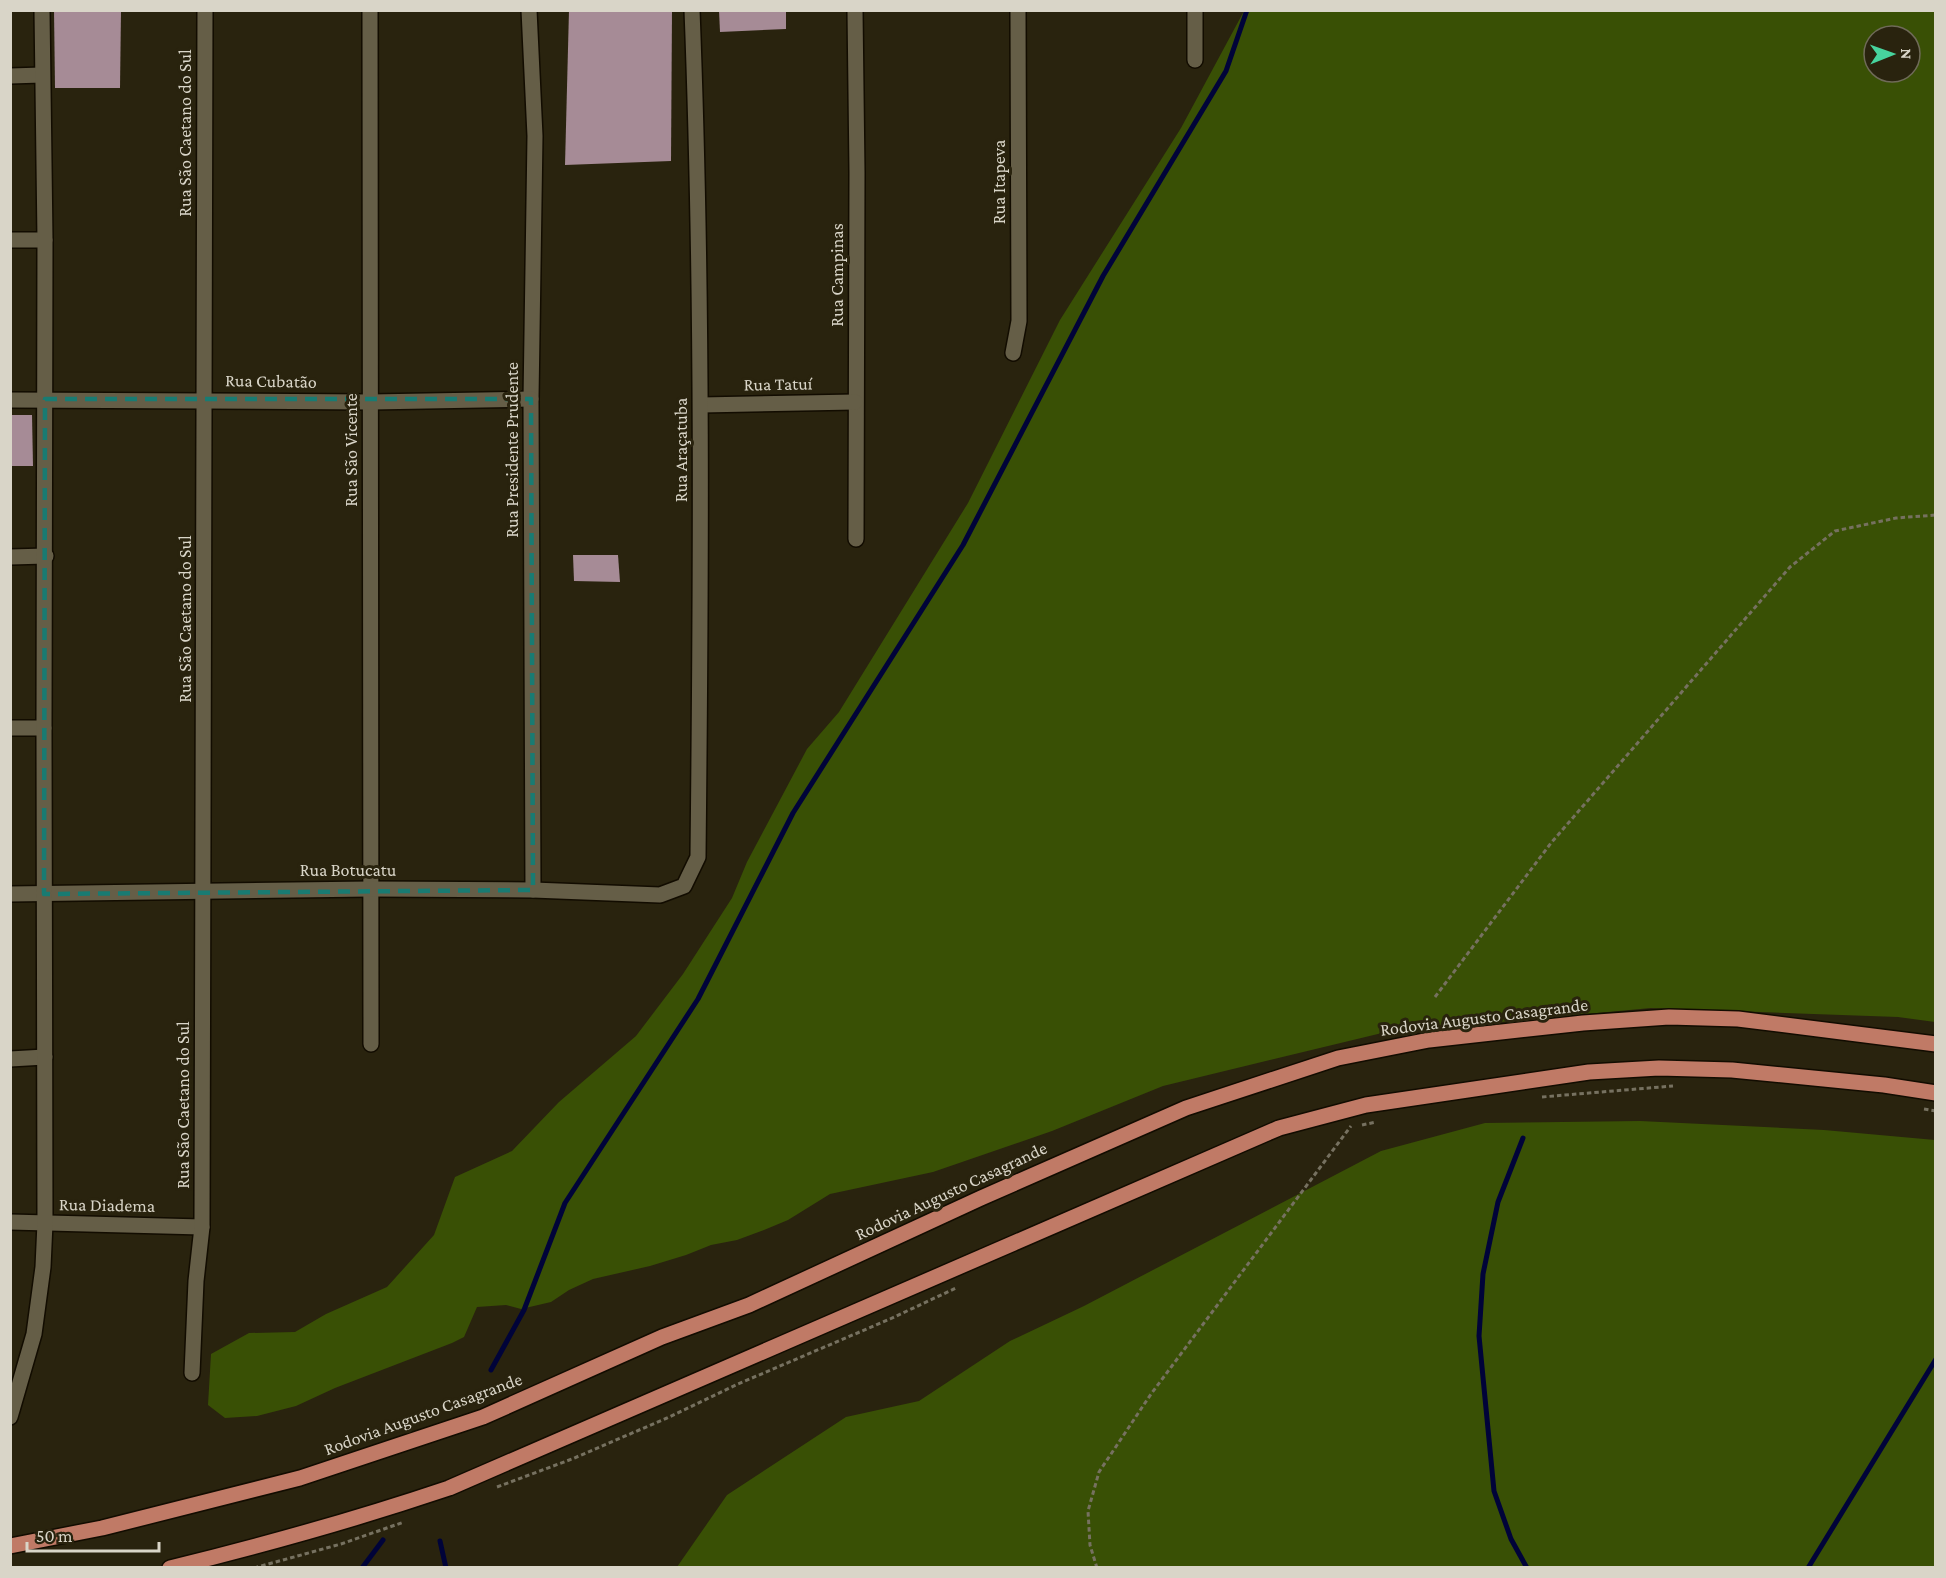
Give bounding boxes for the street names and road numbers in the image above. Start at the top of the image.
street label: Rua São Caetano do Sul [175,49,195,217]
street label: Rua Itapeva [989,140,1009,224]
street label: Rua Campinas [827,223,847,327]
street label: Rua Presidente Prudente [502,362,522,538]
street label: Rua Cubatão [225,370,317,392]
street label: Rua Tatuí [743,373,814,395]
street label: Rua São Vicente [341,393,361,507]
street label: Rua Araçatuba [671,398,691,502]
street label: Rua São Caetano do Sul [175,535,195,703]
street label: Rua Botucatu [300,860,397,880]
street label: Rodovia Augusto Casagrande [1379,994,1589,1040]
street label: Rua São Caetano do Sul [173,1021,193,1189]
street label: Rodovia Augusto Casagrande [852,1138,1050,1244]
street label: Rua Diadema [59,1194,155,1216]
street label: Rodovia Augusto Casagrande [321,1369,525,1459]

